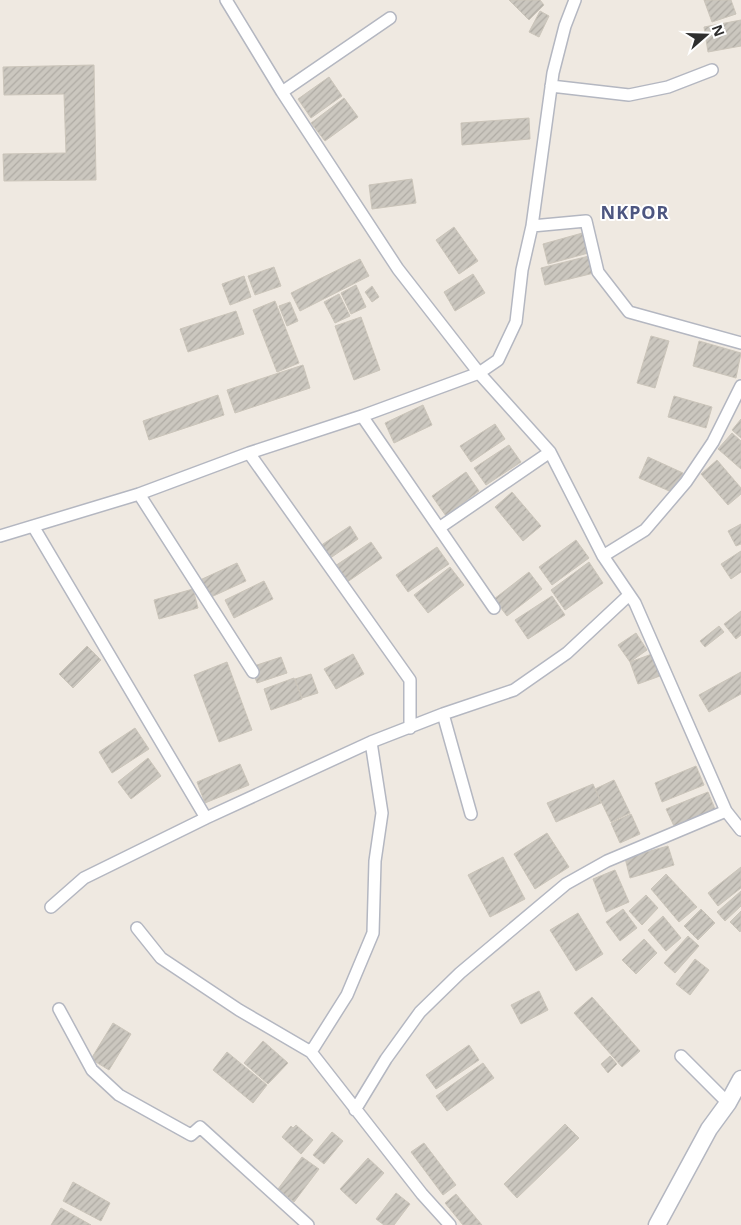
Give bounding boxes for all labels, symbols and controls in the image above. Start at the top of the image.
north arrow [681,10,731,60]
text: N [708,22,730,39]
district label: NKPOR [601,200,669,224]

